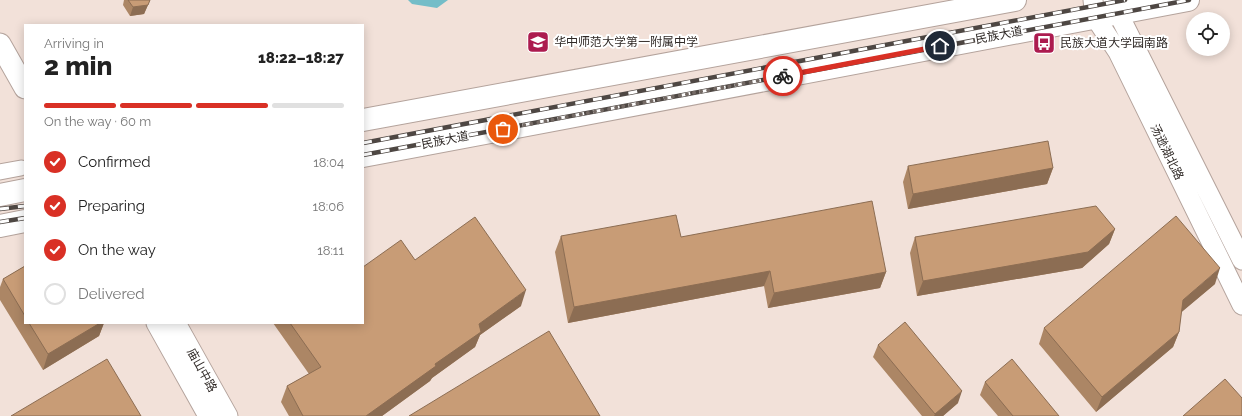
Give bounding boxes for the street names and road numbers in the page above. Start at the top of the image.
street label: 民族大道 [974,24,1024,46]
street label: 汤逊湖北路 [1148,122,1186,182]
street label: 民族大道 [420,129,470,151]
street label: 庙山中路 [184,346,220,394]

